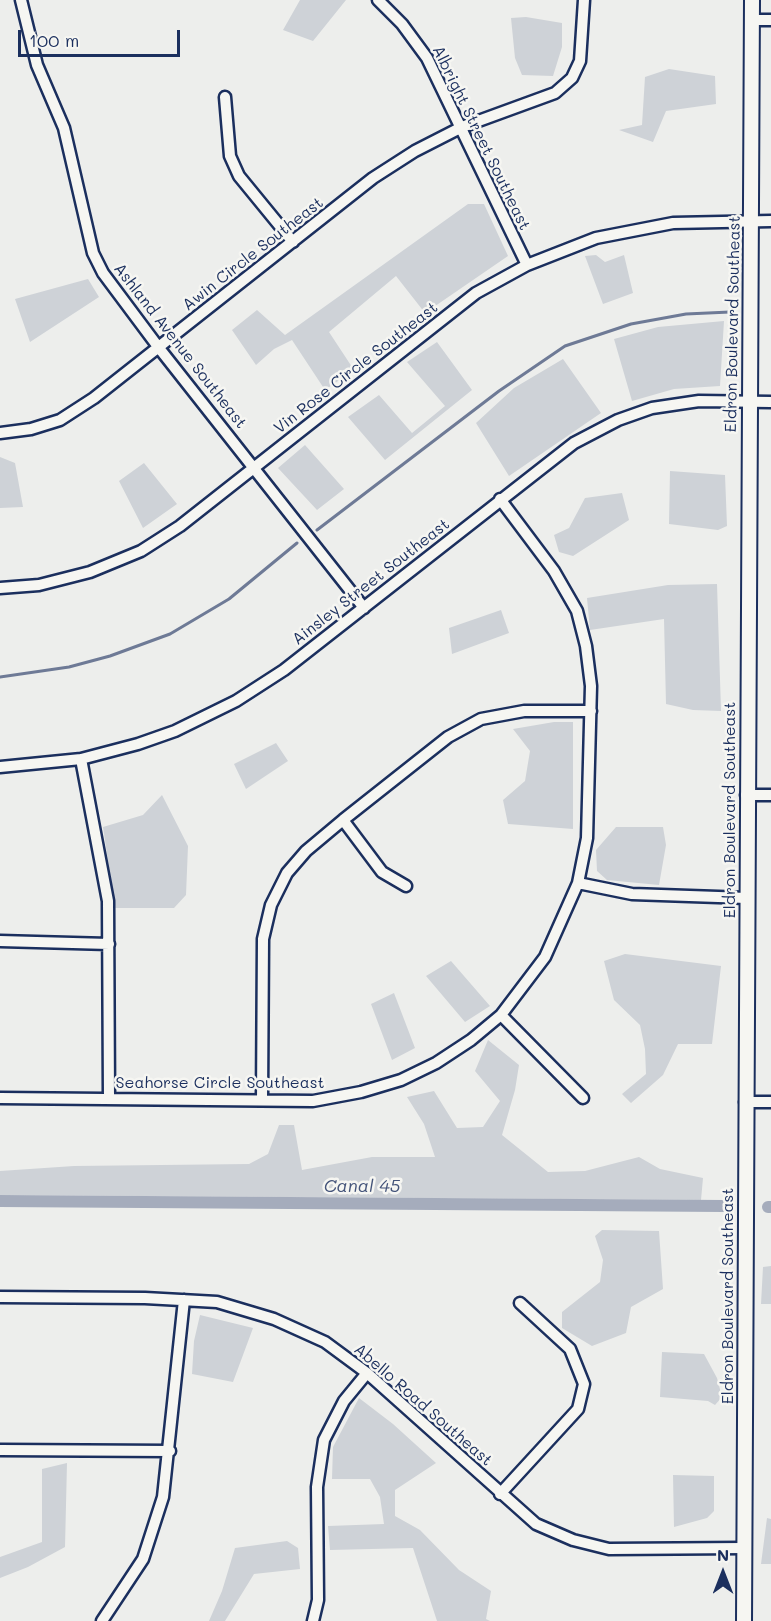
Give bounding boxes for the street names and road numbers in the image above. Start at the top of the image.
street label: Albright Street Southeast [428,43,534,233]
street label: Awin Circle Southeast [179,193,327,315]
street label: Eldron Boulevard Southeast [722,216,744,432]
street label: Ashland Avenue Southeast [109,260,251,432]
street label: Vin Rose Circle Southeast [270,298,442,438]
street label: Ainsley Street Southeast [289,515,453,649]
street label: Eldron Boulevard Southeast [720,702,740,918]
street label: Seahorse Circle Southeast [115,1073,325,1093]
street label: Eldron Boulevard Southeast [718,1188,738,1404]
street label: Abello Road Southeast [350,1340,496,1470]

